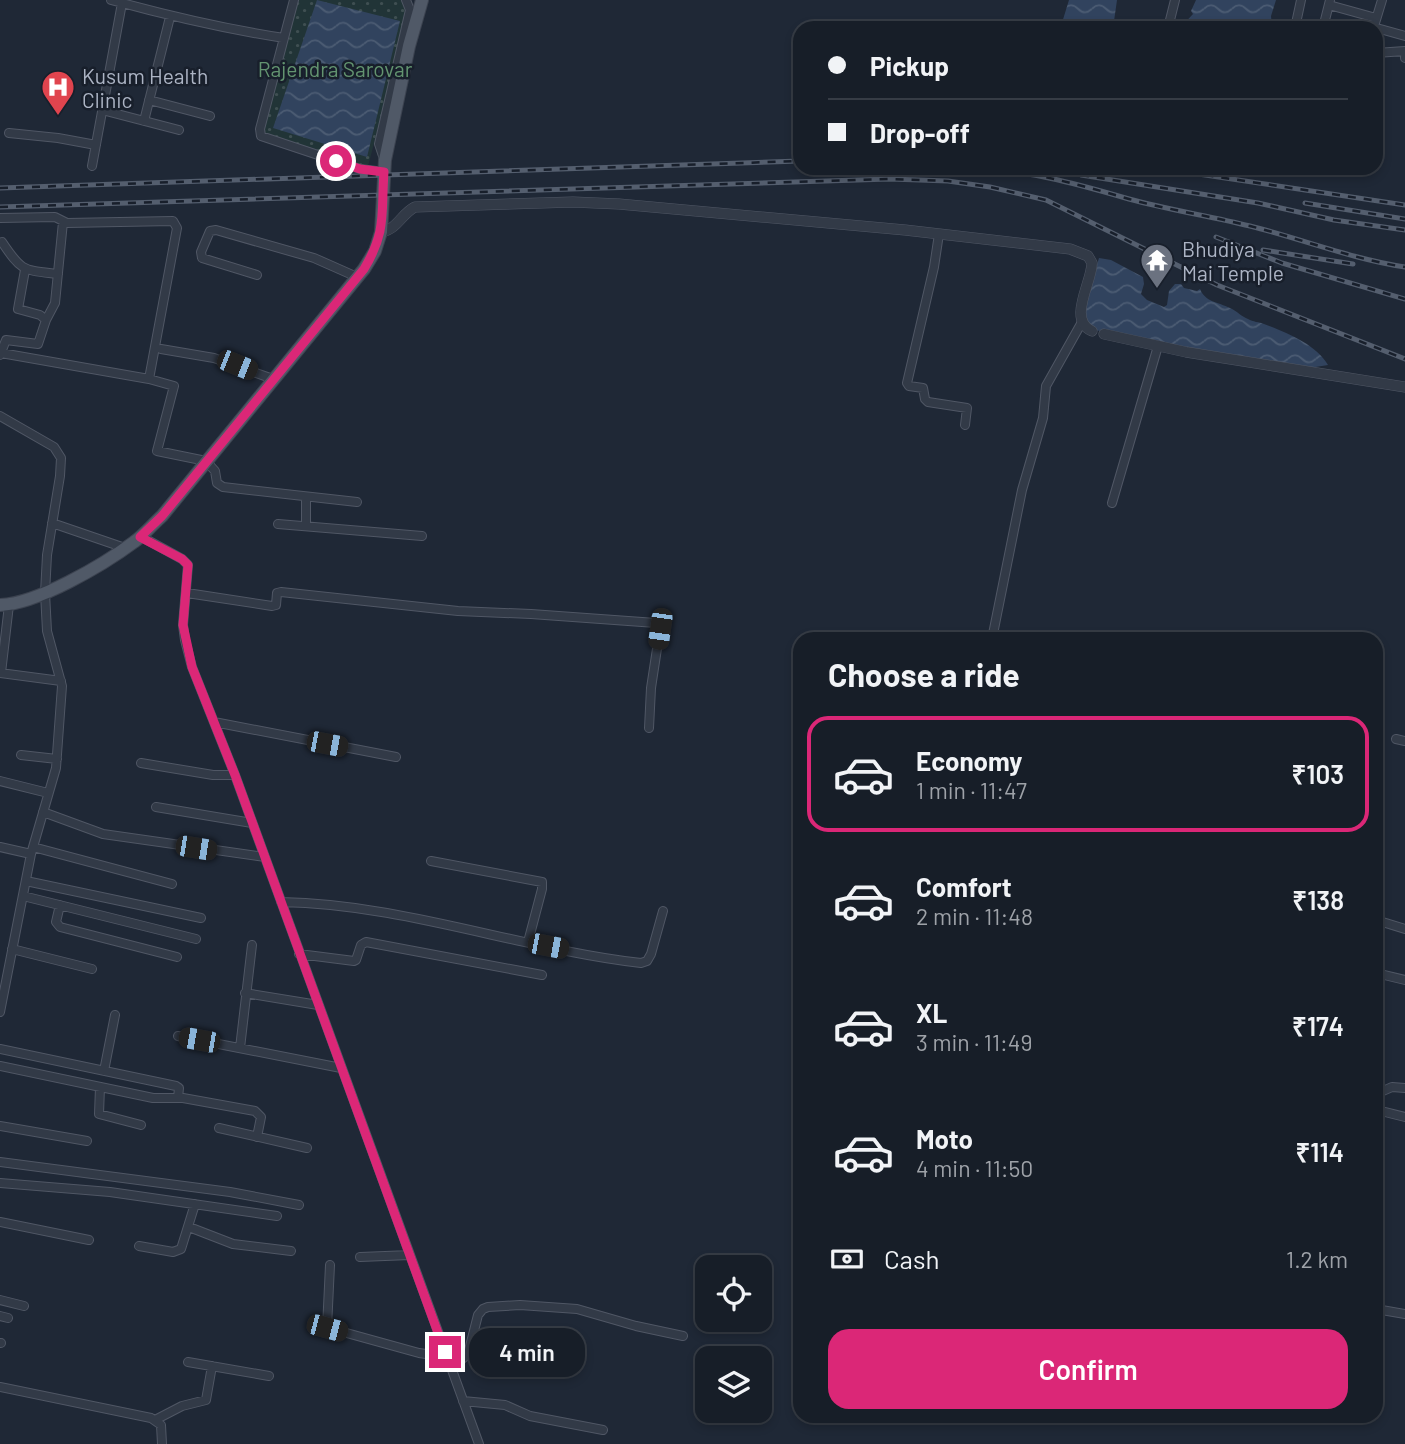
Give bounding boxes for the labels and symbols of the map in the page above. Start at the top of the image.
park label: Rajendra Sarovar [258,56,413,81]
place label: Kusum Health Clinic [82,63,208,112]
hospital icon: Kusum Health Clinic [39,68,77,117]
route start [320,145,352,177]
place label: Bhudiya Mai Temple [1182,236,1284,285]
temple icon: Bhudiya Mai Temple [1138,241,1176,290]
car [214,347,261,383]
car [647,607,674,651]
car [305,730,350,758]
car [174,834,219,862]
car [526,932,571,960]
car [177,1026,222,1054]
car [304,1312,351,1344]
callout: 4 min [470,1328,585,1376]
route end [429,1336,461,1368]

